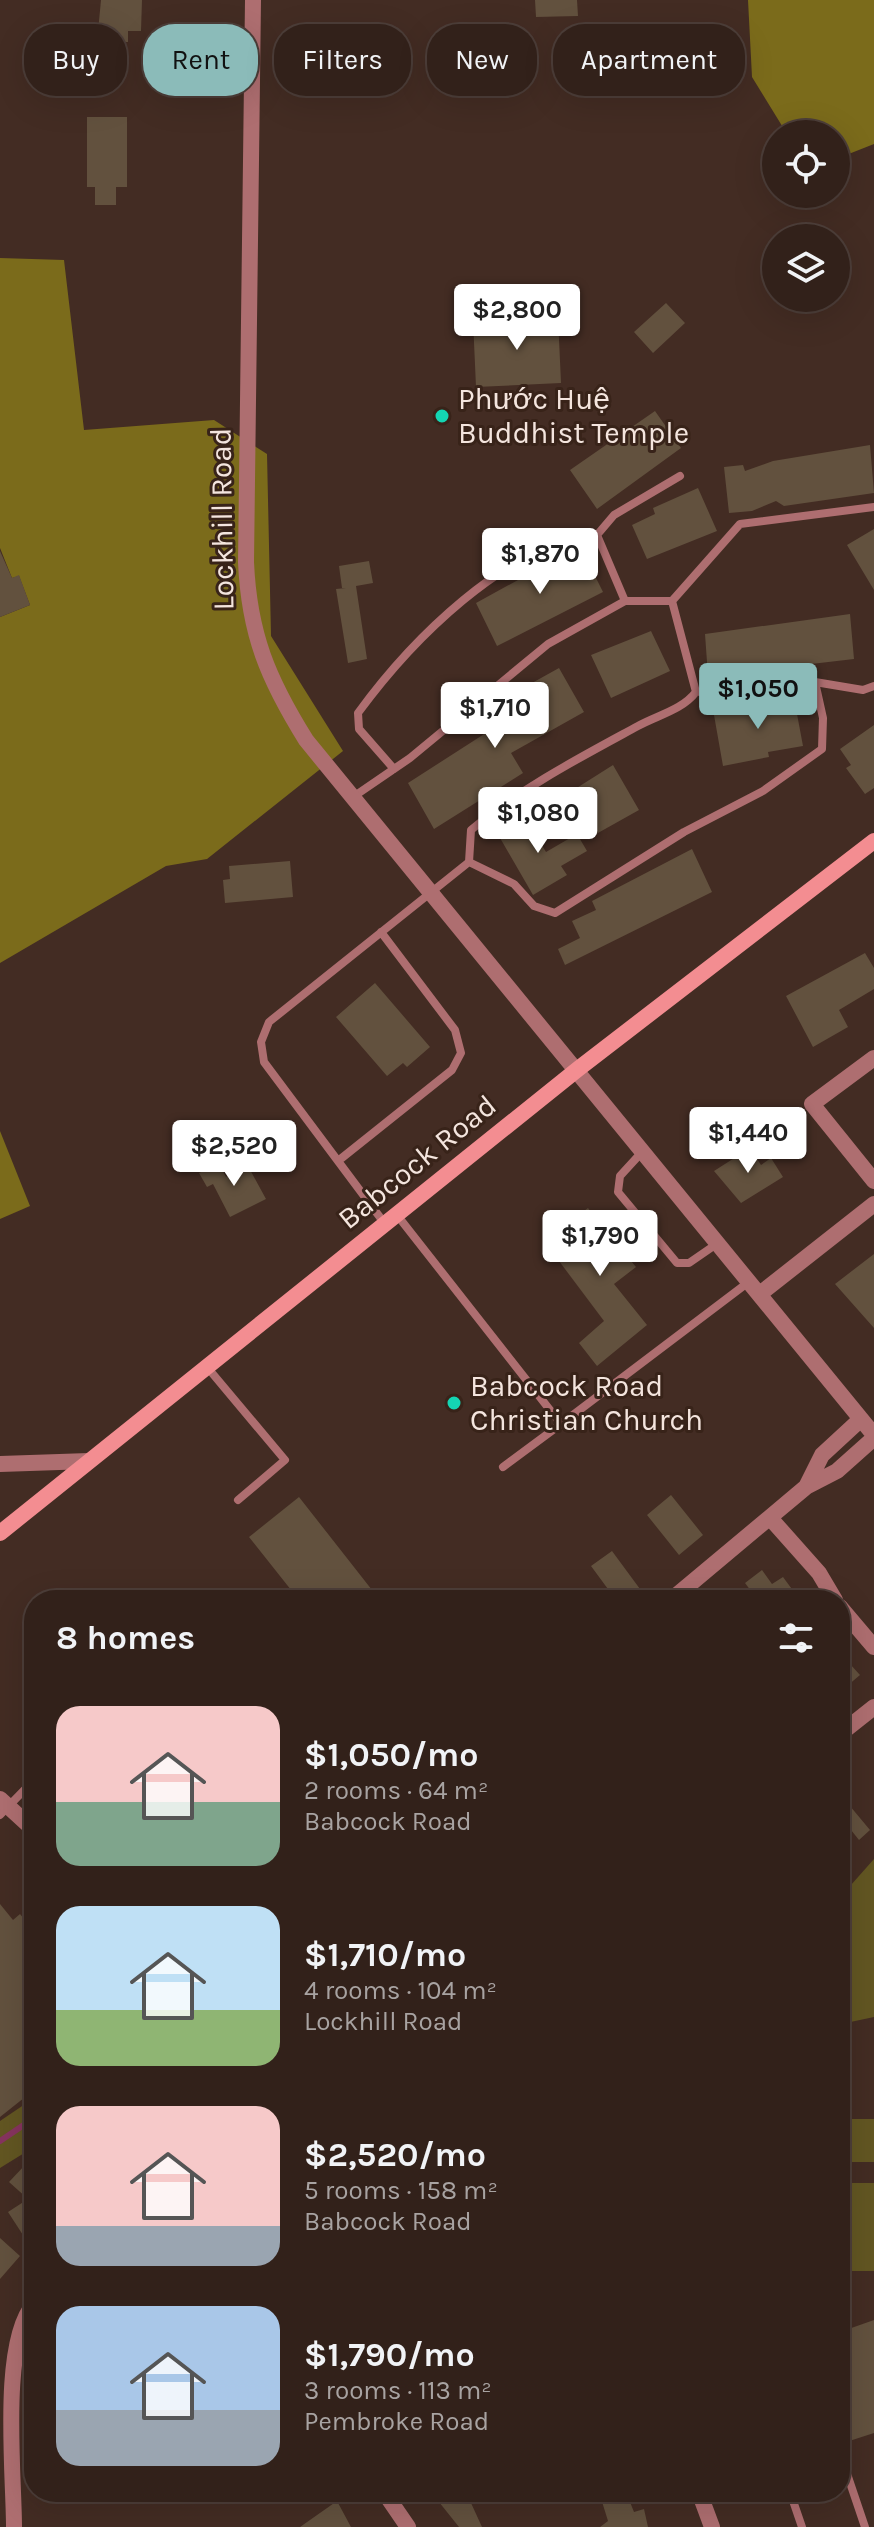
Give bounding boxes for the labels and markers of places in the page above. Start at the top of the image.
pin: $2,800 [452,284,582,352]
place label: Phước Huệ Buddhist Temple [458,381,689,451]
marker: Phước Huệ Buddhist Temple [433,407,451,425]
pin: $1,870 [475,528,605,596]
pin: $1,050 [693,663,823,731]
pin: $1,710 [430,682,560,750]
pin: $1,080 [473,787,603,855]
pin: $1,440 [683,1107,813,1175]
pin: $2,520 [169,1120,299,1188]
pin: $1,790 [535,1210,665,1278]
place label: Babcock Road Christian Church [470,1368,703,1438]
marker: Babcock Road Christian Church [445,1394,463,1412]

